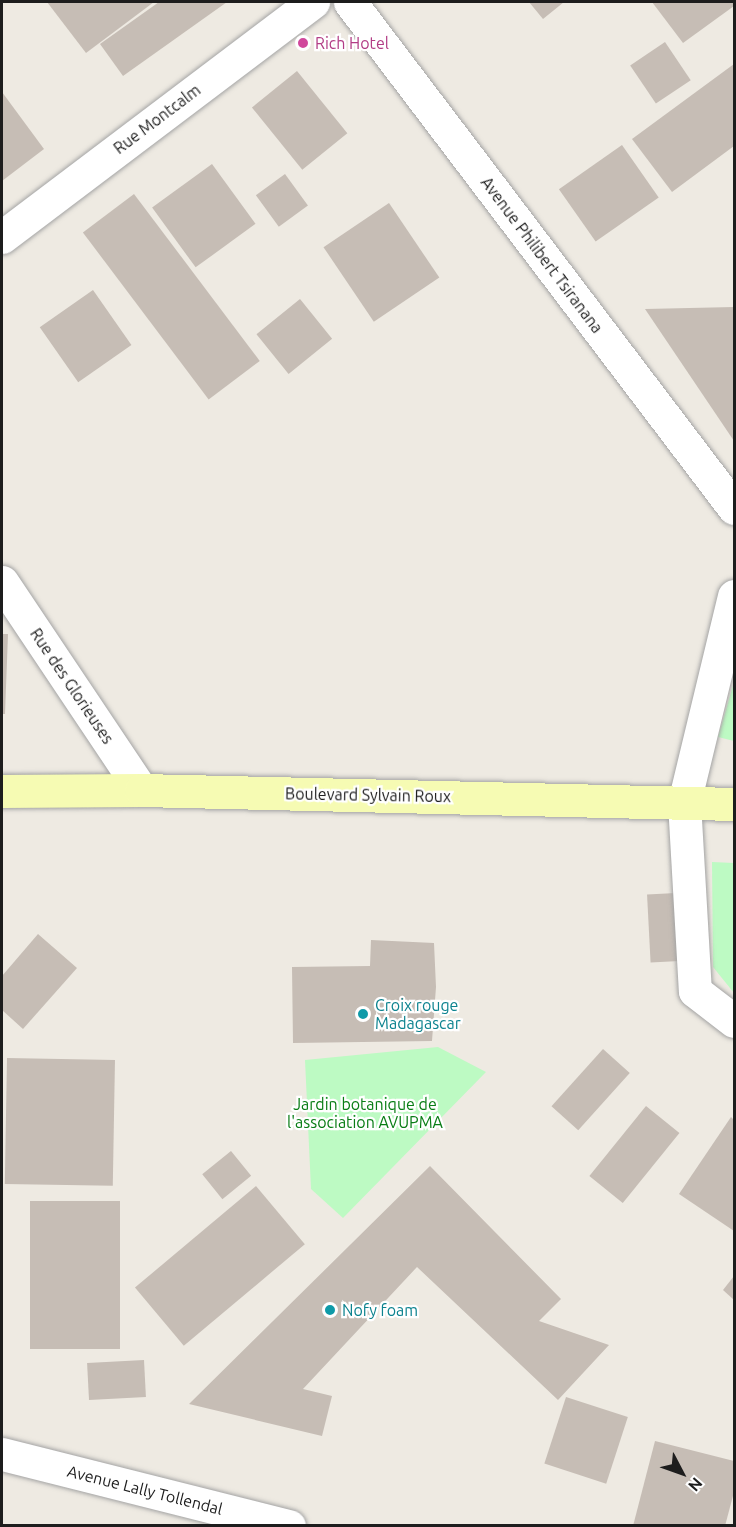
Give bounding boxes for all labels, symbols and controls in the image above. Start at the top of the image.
place label: Rich Hotel [315,33,389,53]
marker: Rich Hotel [296,36,310,50]
street label: Rue Montcalm [110,80,204,158]
street label: Avenue Philibert Tsiranana [477,173,607,337]
street label: Rue des Glorieuses [26,625,118,747]
street label: Boulevard Sylvain Roux [285,784,451,806]
place label: Croix rouge Madagascar [375,995,461,1033]
marker: Croix rouge Madagascar [356,1007,370,1021]
park label: Jardin botanique de l'association AVUPMA [287,1094,443,1132]
place label: Nofy foam [342,1300,418,1320]
marker: Nofy foam [323,1303,337,1317]
north arrow [652,1443,712,1503]
street label: Avenue Lally Tollendal [65,1461,225,1519]
text: N [685,1474,706,1495]

